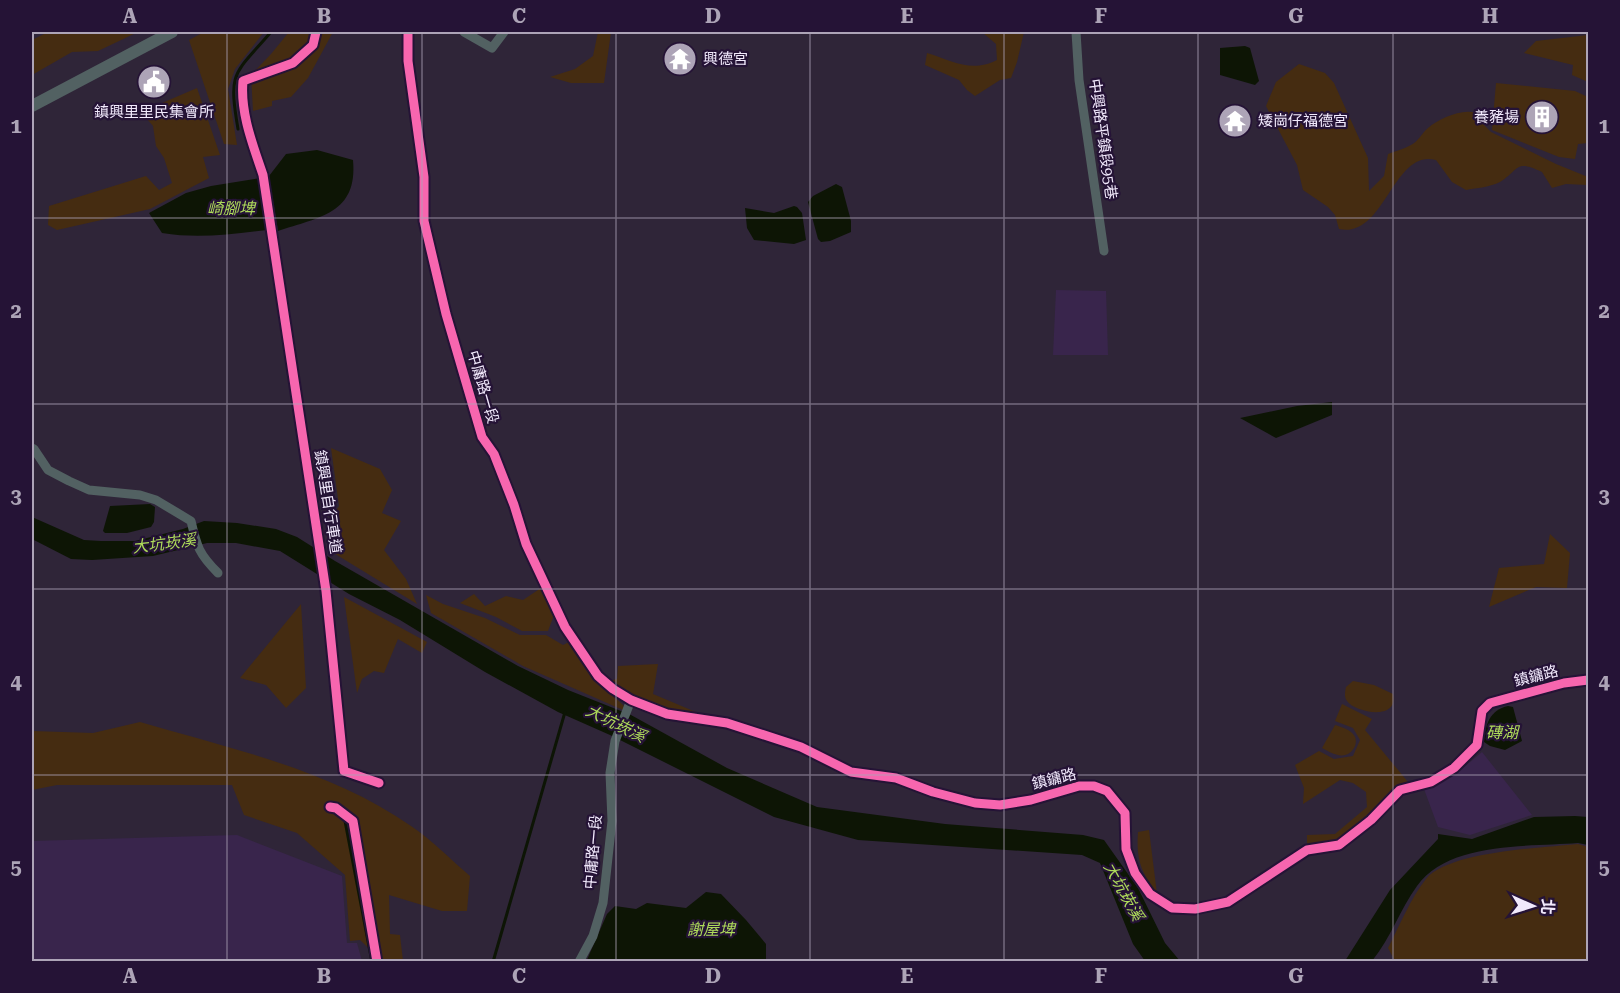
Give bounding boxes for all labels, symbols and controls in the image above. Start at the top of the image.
text: A [123,4,138,28]
text: B [317,4,331,28]
text: C [512,4,526,28]
text: D [705,4,721,28]
text: E [901,4,914,28]
text: F [1095,4,1107,28]
text: G [1288,4,1304,28]
text: H [1482,4,1498,28]
temple icon: 興德宮 [662,41,698,77]
place label: 興德宮 [703,50,748,68]
public building icon: 鎮興里里民集會所 [136,64,172,100]
street label: 中興路平鎮段95巷 [1086,77,1120,201]
building icon: 養豬場 [1524,99,1560,135]
place label: 鎮興里里民集會所 [94,103,214,121]
temple icon: 矮崗仔福德宮 [1217,103,1253,139]
place label: 養豬場 [1474,108,1519,126]
place label: 矮崗仔福德宮 [1258,112,1348,130]
text: 1 [10,114,22,138]
text: 1 [1598,114,1610,138]
water label: 崎腳埤 [207,199,257,218]
text: 2 [10,299,22,323]
text: 2 [1598,299,1610,323]
street label: 中庸路一段 [464,348,502,426]
street label: 鎮興里自行車道 [311,449,345,555]
text: 3 [10,484,22,508]
text: 3 [1598,484,1610,508]
water label: 大坑崁溪 [131,530,199,557]
street label: 鎮鏞路 [1512,662,1560,690]
text: 4 [10,670,22,694]
text: 4 [1598,670,1610,694]
water label: 大坑崁溪 [583,701,650,747]
water label: 磚湖 [1486,723,1521,742]
street label: 鎮鏞路 [1030,765,1078,793]
street label: 中庸路一段 [581,814,605,890]
text: 5 [10,855,22,879]
text: 5 [1598,855,1610,879]
water label: 大坑崁溪 [1100,859,1148,926]
north arrow [1503,876,1563,936]
text: 北 [1538,898,1557,915]
water label: 謝屋埤 [687,920,737,939]
text: A [123,964,138,988]
text: B [317,964,331,988]
text: C [512,964,526,988]
text: D [705,964,721,988]
text: E [901,964,914,988]
text: F [1095,964,1107,988]
text: G [1288,964,1304,988]
text: H [1482,964,1498,988]

